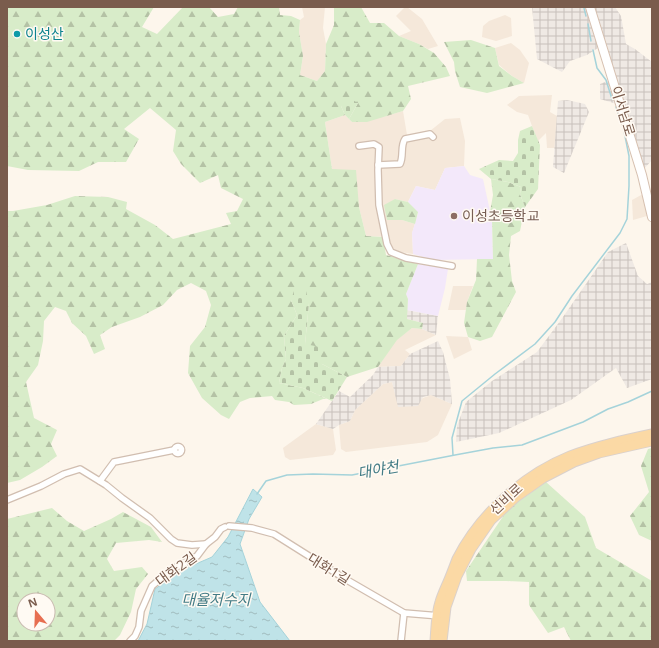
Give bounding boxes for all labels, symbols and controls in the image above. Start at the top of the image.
place label: 이성산 [25,24,64,43]
marker: 이성산 [12,29,22,39]
street label: 이서남로 [607,83,640,138]
place label: 이성초등학교 [462,206,539,225]
marker: 이성초등학교 [449,211,459,221]
water label: 대야천 [356,455,402,482]
street label: 선비로 [485,478,526,519]
street label: 대화2길 [151,547,200,590]
street label: 대화1길 [304,548,354,589]
water label: 대율저수지 [181,589,252,609]
north arrow [16,592,56,632]
text: N [26,594,39,611]

